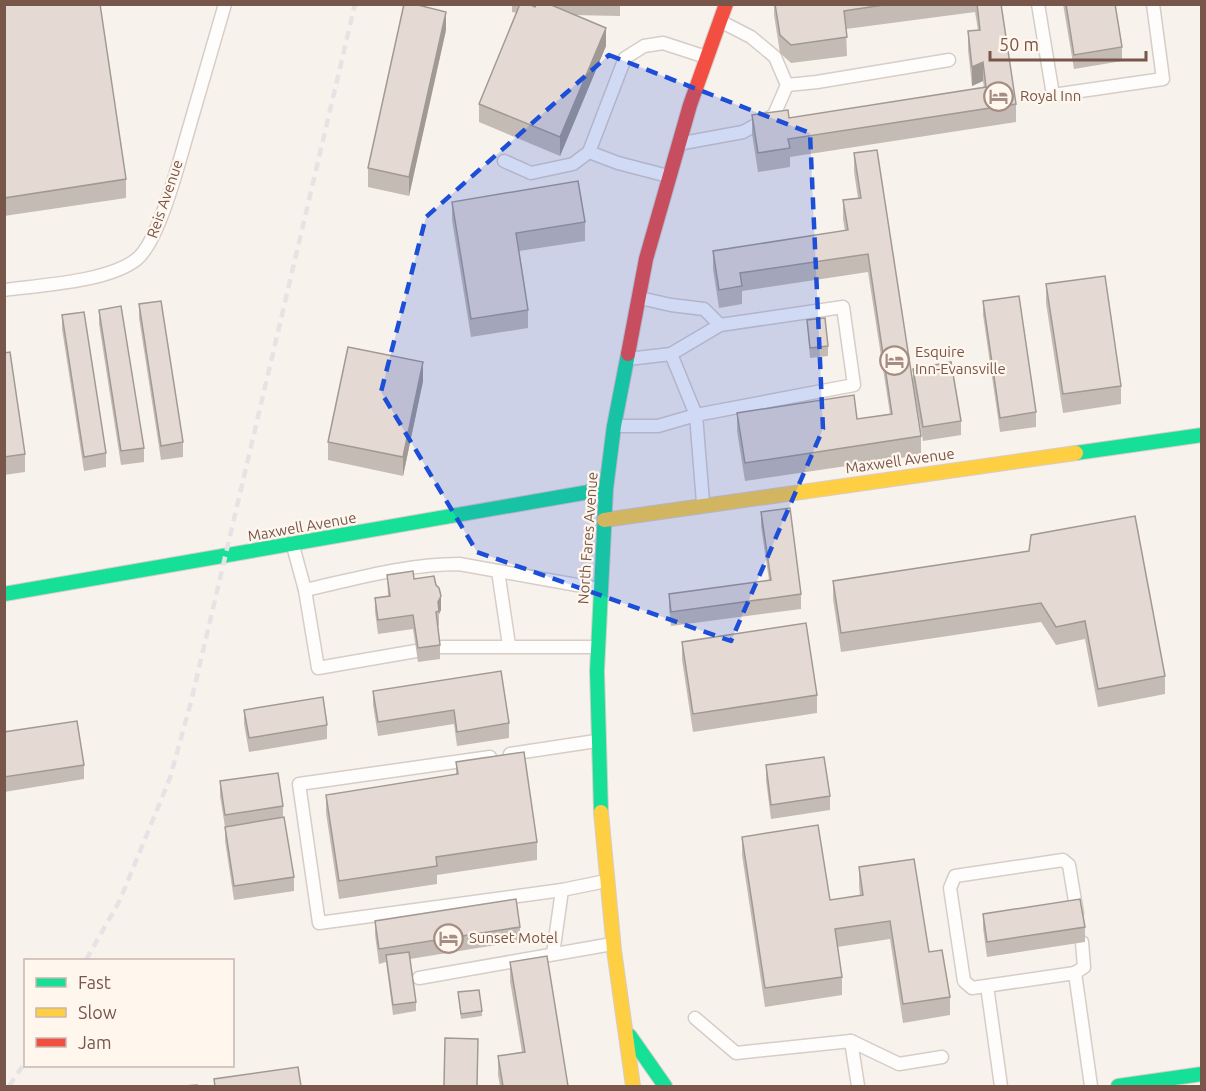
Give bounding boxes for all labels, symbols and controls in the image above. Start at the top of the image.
scale bar [990,24,1146,62]
text: 50 m [999,34,1039,54]
hotel icon: Royal Inn [983,80,1015,112]
place label: Royal Inn [1020,87,1081,104]
street label: Reis Avenue [143,157,186,240]
place label: Esquire Inn-Evansville [915,343,1006,377]
hotel icon: Esquire Inn-Evansville [878,345,910,377]
street label: Maxwell Avenue [844,444,956,477]
street label: North Fares Avenue [574,471,601,605]
street label: Maxwell Avenue [246,509,358,544]
hotel icon: Sunset Motel [432,922,464,954]
place label: Sunset Motel [469,929,558,946]
legend [24,959,234,1067]
text: Fast [78,972,111,992]
text: Slow [78,1002,117,1022]
text: Jam [78,1032,112,1052]

